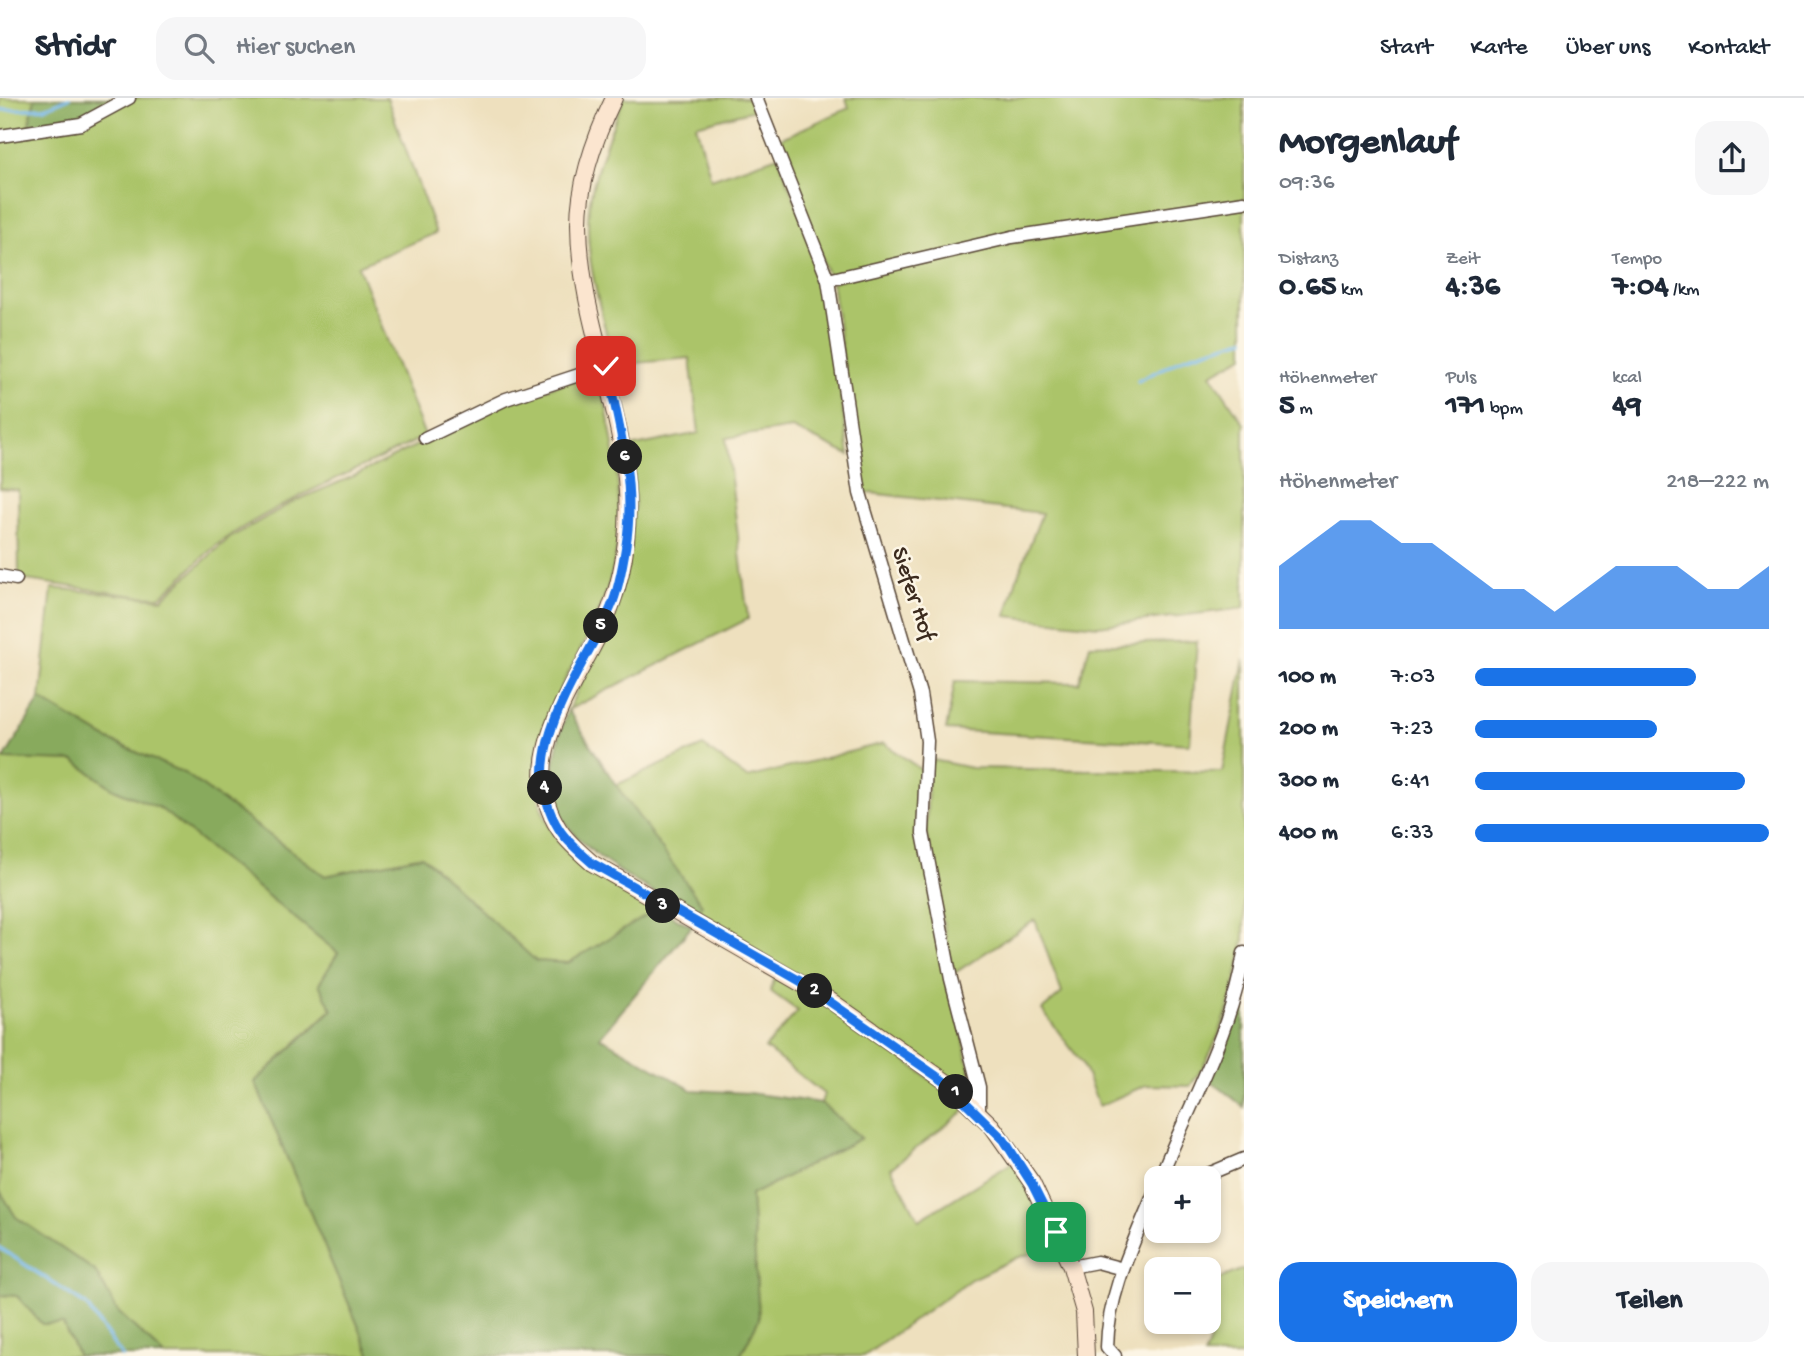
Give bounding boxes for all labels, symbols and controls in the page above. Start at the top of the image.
search box [156,17,646,80]
text: Stridr [35,29,114,67]
icon: search [180,29,218,67]
text: Hier suchen [236,33,355,64]
text: Start [1380,34,1432,63]
text: Karte [1470,34,1528,63]
text: Über uns [1566,34,1650,63]
text: Kontakt [1688,34,1769,63]
button: share [1695,121,1769,195]
text: Morgenlauf [1279,122,1457,166]
text: 09:36 [1279,170,1334,197]
text: Distanz [1279,248,1338,271]
text: Zeit [1446,248,1480,271]
text: Tempo [1612,248,1662,271]
text: 0.65 [1279,271,1336,306]
text: 4:36 [1446,271,1500,306]
text: 7:04 [1612,271,1669,306]
text: km [1336,279,1363,302]
text: /km [1669,279,1700,302]
pin [576,336,636,396]
icon: check [587,347,625,385]
text: Höhenmeter [1279,367,1376,390]
text: Puls [1446,367,1476,390]
text: kcal [1612,367,1642,390]
text: 5 [1279,390,1295,425]
text: 171 [1446,390,1486,425]
text: 49 [1612,390,1642,425]
text: m [1295,398,1313,421]
text: bpm [1486,398,1523,421]
pin: 6 [608,440,642,474]
text: 6 [620,445,629,468]
text: Höhenmeter [1279,469,1397,496]
text: 218–222 m [1666,469,1769,496]
street label: Siefer Hof [883,544,941,646]
pin: 5 [584,608,618,644]
text: 5 [596,614,606,637]
text: 100 m [1279,664,1336,691]
text: 7:03 [1391,664,1435,691]
text: 200 m [1279,716,1338,743]
text: 7:23 [1391,716,1433,743]
text: 300 m [1279,768,1339,795]
text: 6:41 [1391,768,1430,795]
pin: 4 [528,770,562,806]
text: 4 [540,776,549,799]
text: 400 m [1279,820,1338,847]
text: 6:33 [1391,820,1434,847]
pin: 3 [646,888,680,924]
text: 3 [658,894,667,917]
pin: 2 [798,974,832,1008]
text: 2 [810,979,819,1002]
pin: 1 [939,1074,974,1110]
text: 1 [952,1080,959,1103]
map controls [1144,1166,1221,1334]
button: + [1144,1166,1221,1243]
pin [1026,1202,1086,1262]
icon: arrive [1037,1213,1075,1251]
button: − [1144,1257,1221,1334]
button: Speichern [1279,1262,1517,1342]
button: Teilen [1531,1262,1769,1342]

